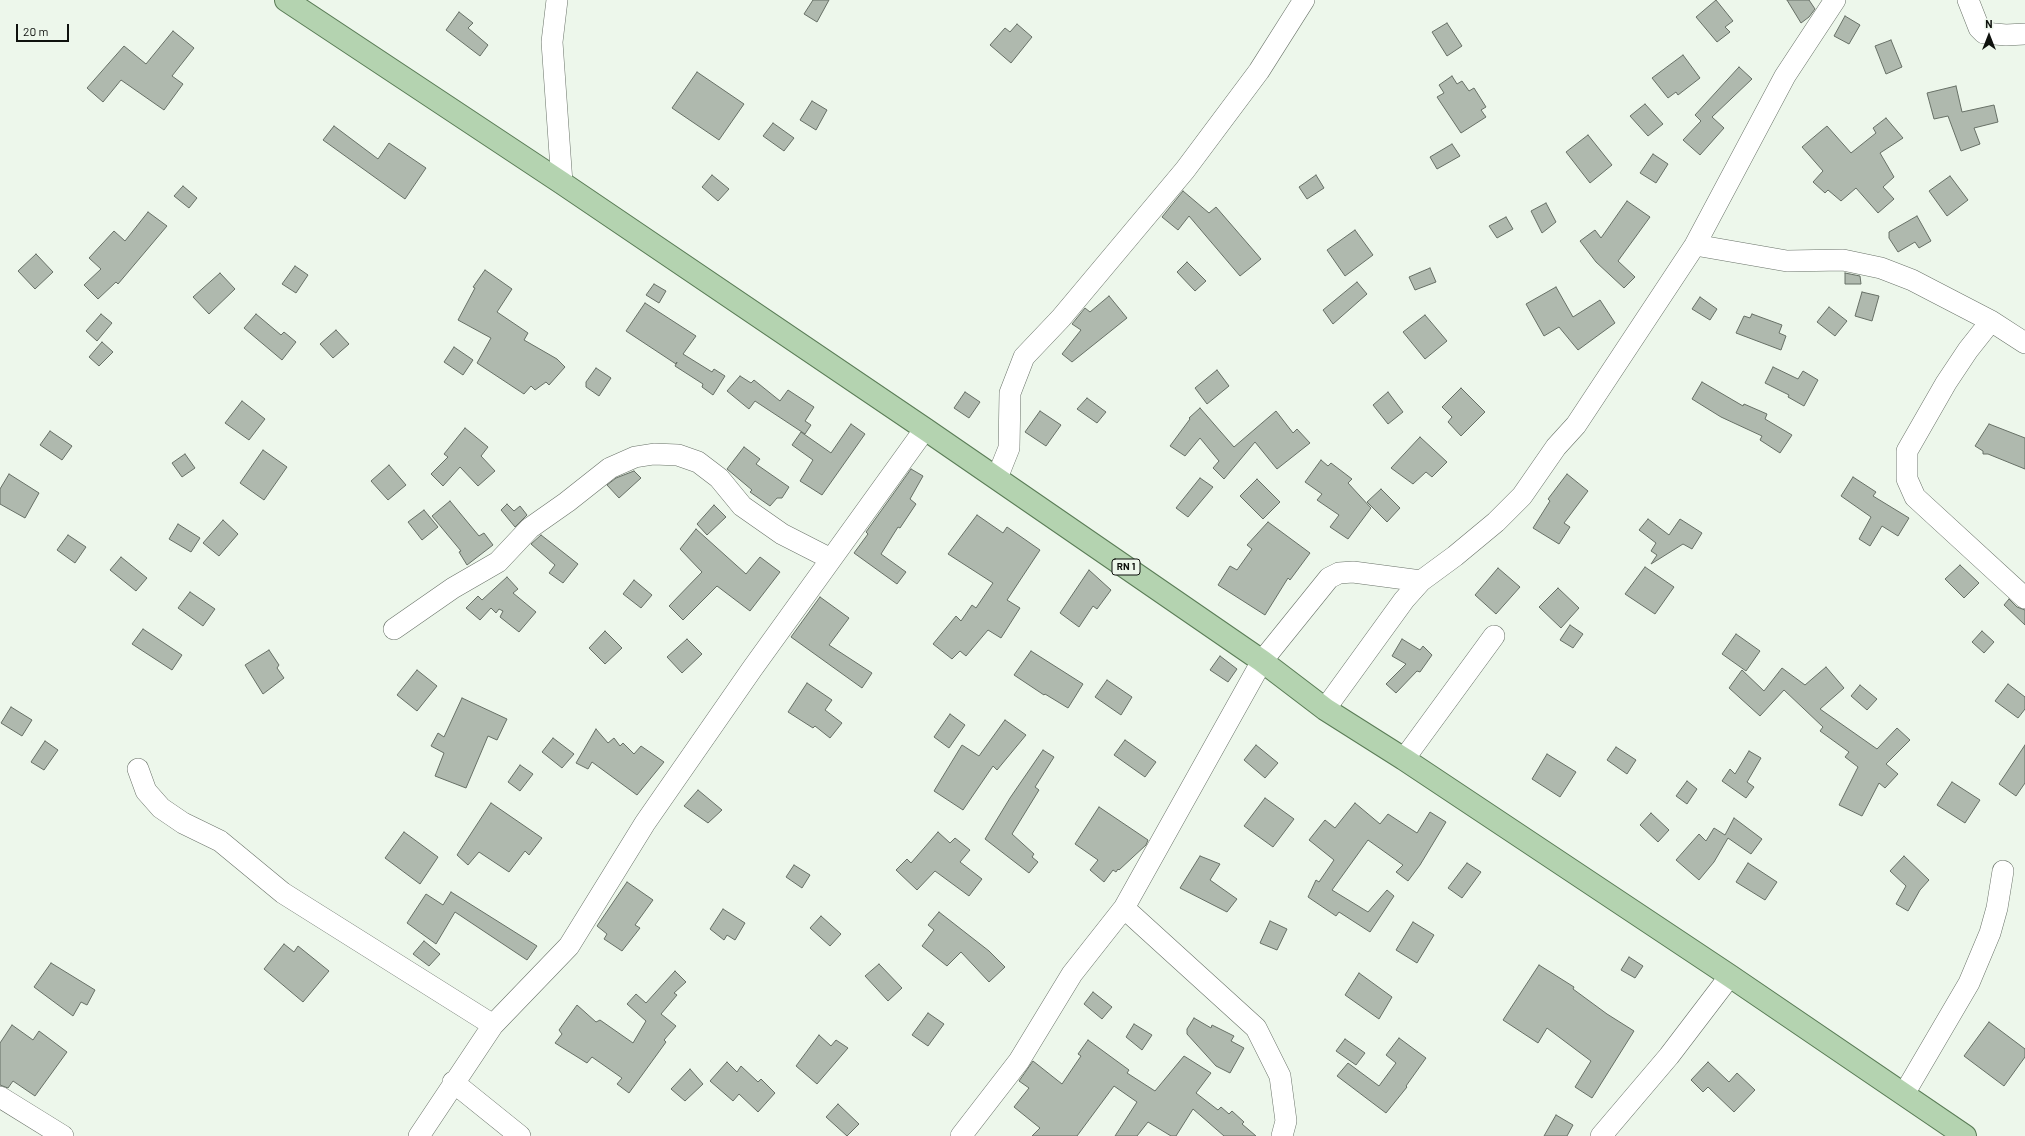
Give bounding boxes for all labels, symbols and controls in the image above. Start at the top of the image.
scale bar [18,16,71,42]
north arrow [1969,16,2009,56]
text: N [1985,17,1993,30]
text: 20 m [23,24,49,38]
road number: RN 1 [1112,559,1140,575]

